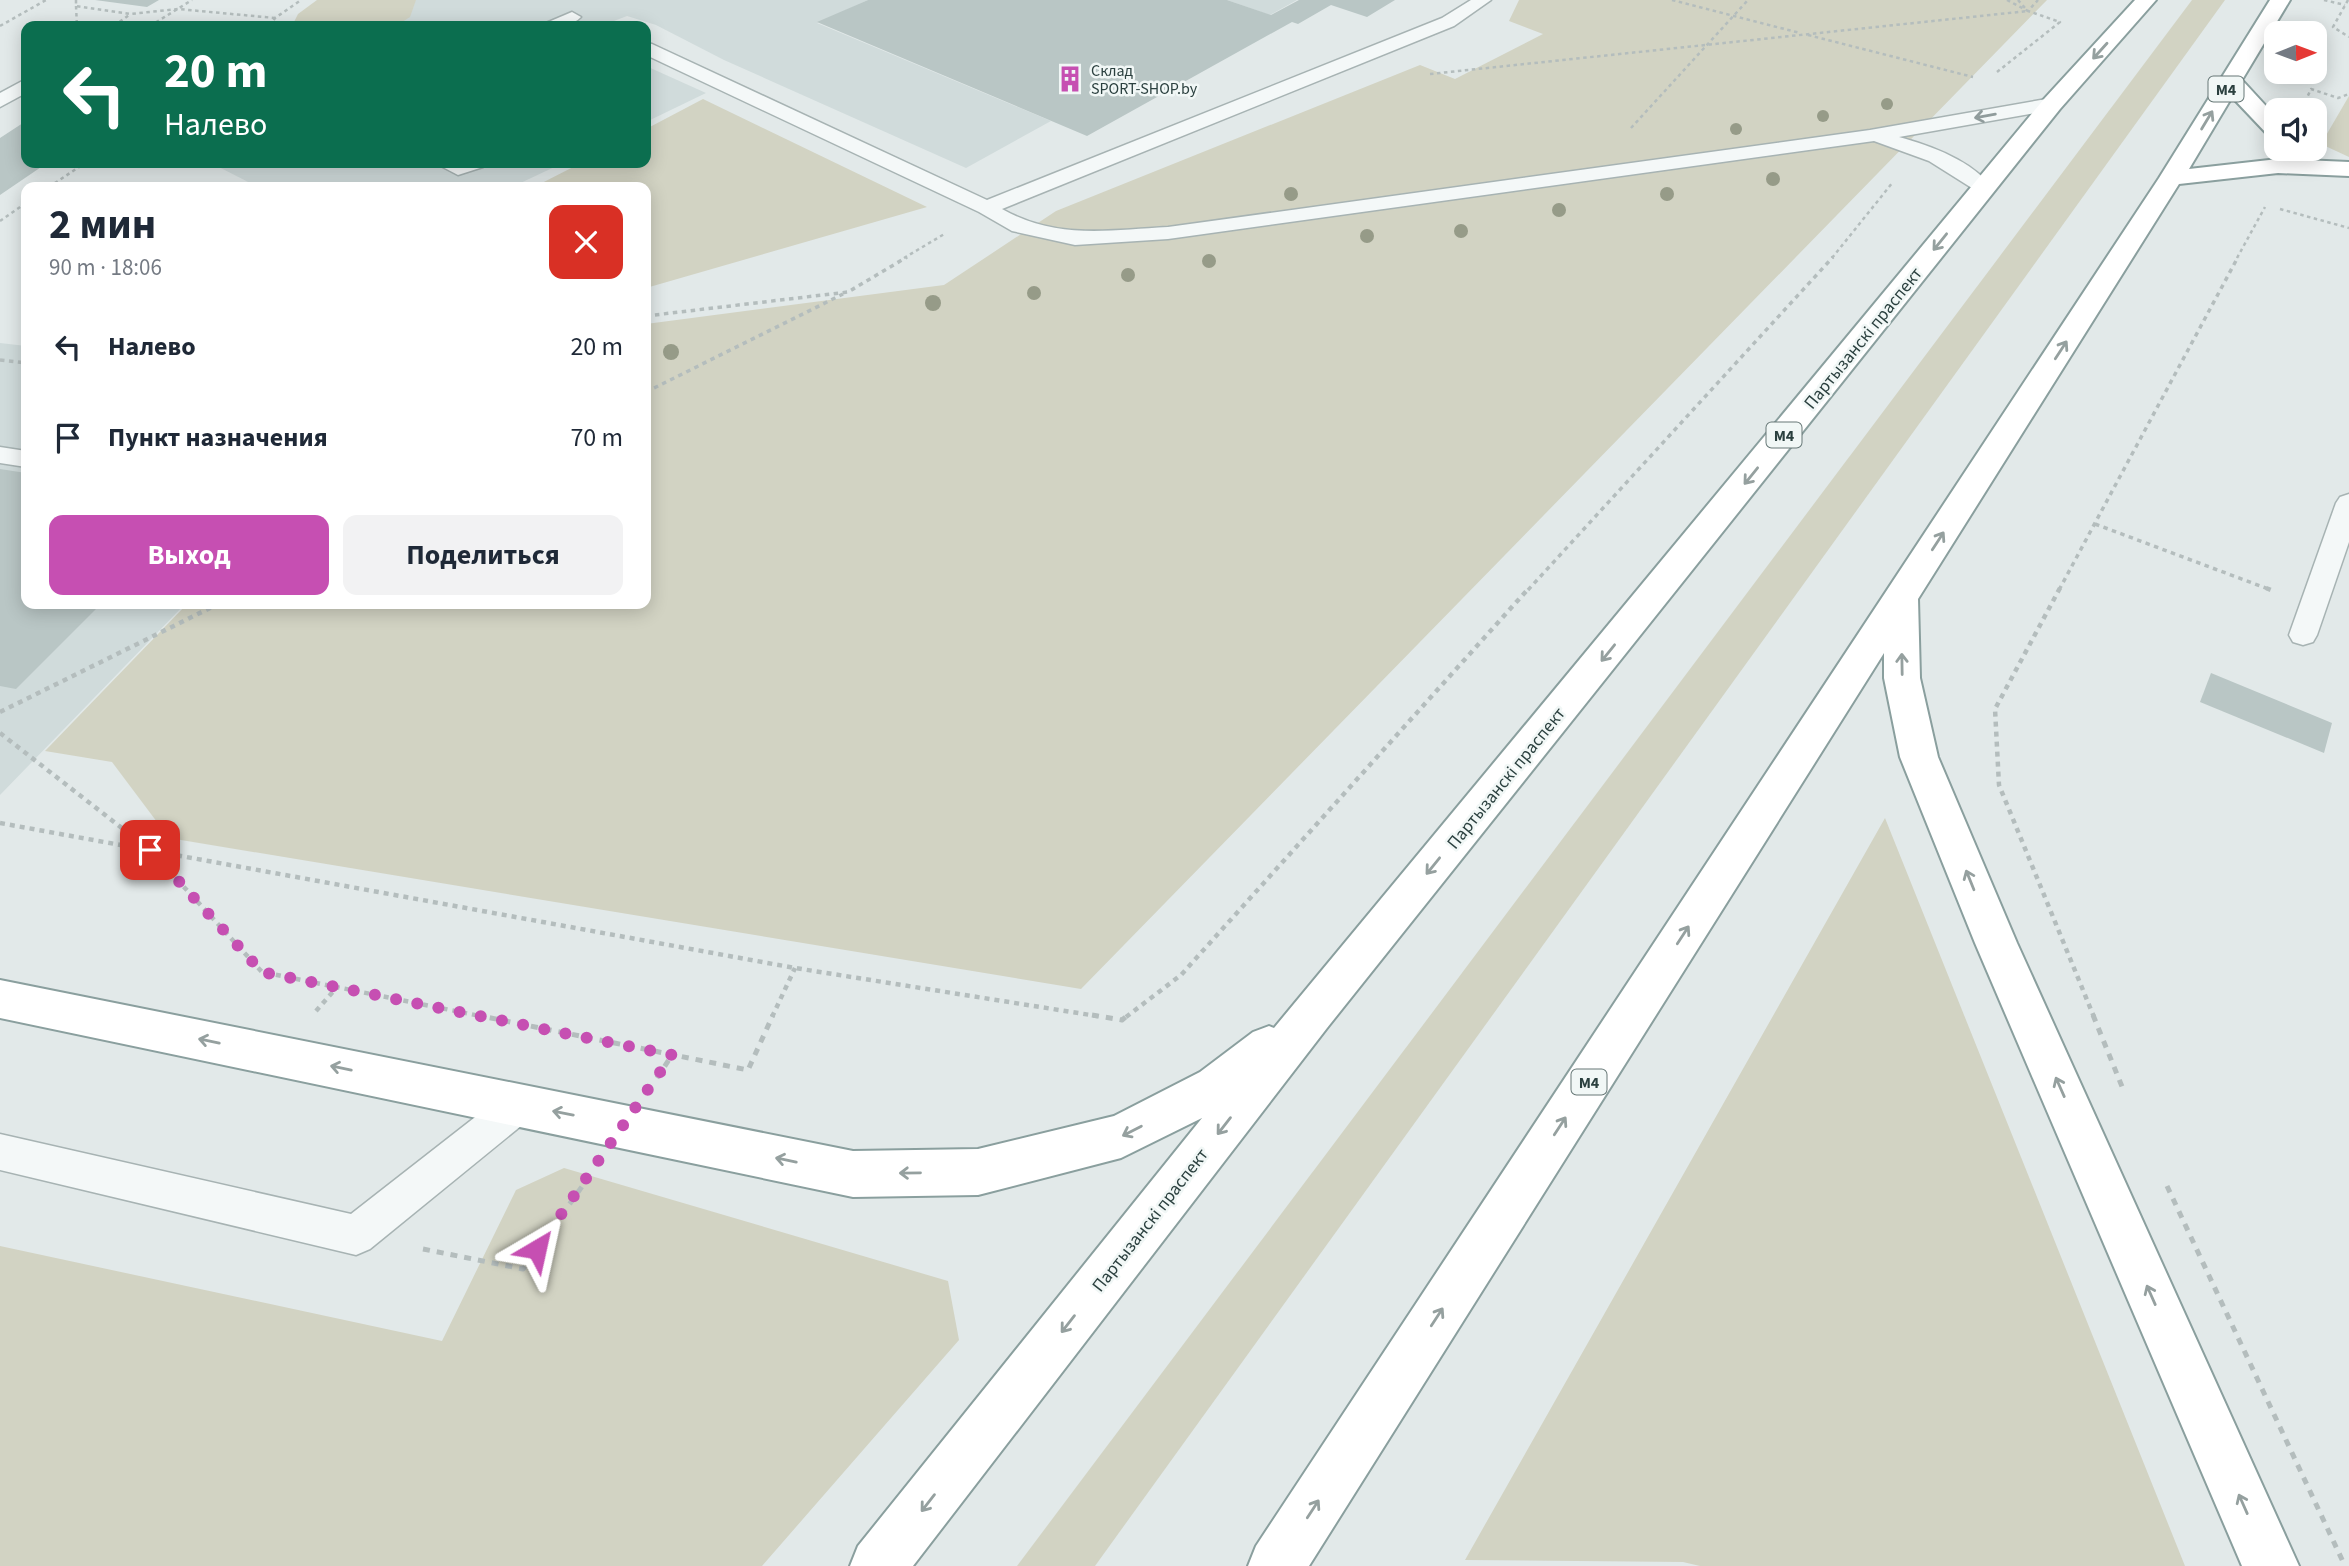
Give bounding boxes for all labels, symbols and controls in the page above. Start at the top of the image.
north arrow [2264,21,2328,84]
map controls [2264,21,2327,161]
text: 20 m [164,37,268,107]
one-way arrow [2092,42,2109,59]
icon: left [49,49,140,140]
place label: Склад SPORT-SHOP.by [1091,60,1198,100]
building icon: Склад SPORT-SHOP.by [1055,64,1085,94]
road number: М4 [2208,76,2244,102]
button: sound [2264,98,2327,161]
text: Налево [164,102,267,148]
one-way arrow [1974,110,1997,123]
one-way arrow [2200,111,2215,130]
text: 2 мин [49,195,156,255]
button: close [549,205,623,279]
one-way arrow [1933,232,1948,250]
text: 90 m · 18:06 [49,251,162,284]
street label: Партызанскі праспект [1798,262,1929,415]
icon: left [49,328,87,366]
text: Налево [108,328,196,365]
text: 20 m [570,328,623,365]
one-way arrow [2054,340,2068,360]
icon: arrive [49,419,87,457]
text: Пункт назначения [108,419,328,456]
text: 70 m [570,419,623,456]
road number: М4 [1766,422,1802,448]
one-way arrow [1743,466,1759,484]
button: Выход [49,515,329,595]
button: Поделиться [343,515,623,595]
one-way arrow [1930,532,1945,551]
one-way arrow [1600,643,1616,661]
one-way arrow [1895,653,1909,676]
street label: Партызанскі праспект [1441,702,1572,855]
pin [120,820,180,880]
icon: arrive [131,831,169,869]
one-way arrow [1425,857,1441,875]
one-way arrow [1963,870,1976,891]
one-way arrow [1676,926,1691,945]
one-way arrow [198,1034,221,1048]
one-way arrow [330,1061,353,1075]
road number: М4 [1572,1070,1606,1094]
one-way arrow [2053,1077,2066,1098]
one-way arrow [553,1106,575,1120]
one-way arrow [1217,1116,1232,1134]
one-way arrow [1553,1117,1567,1137]
one-way arrow [1122,1124,1142,1138]
street label: Партызанскі праспект [1086,1143,1214,1297]
one-way arrow [775,1152,798,1166]
one-way arrow [899,1166,922,1180]
position arrow [500,1212,574,1286]
one-way arrow [2144,1285,2157,1307]
one-way arrow [1430,1308,1444,1328]
one-way arrow [1061,1314,1076,1332]
one-way arrow [920,1493,935,1511]
one-way arrow [2236,1493,2249,1515]
one-way arrow [1307,1499,1321,1519]

